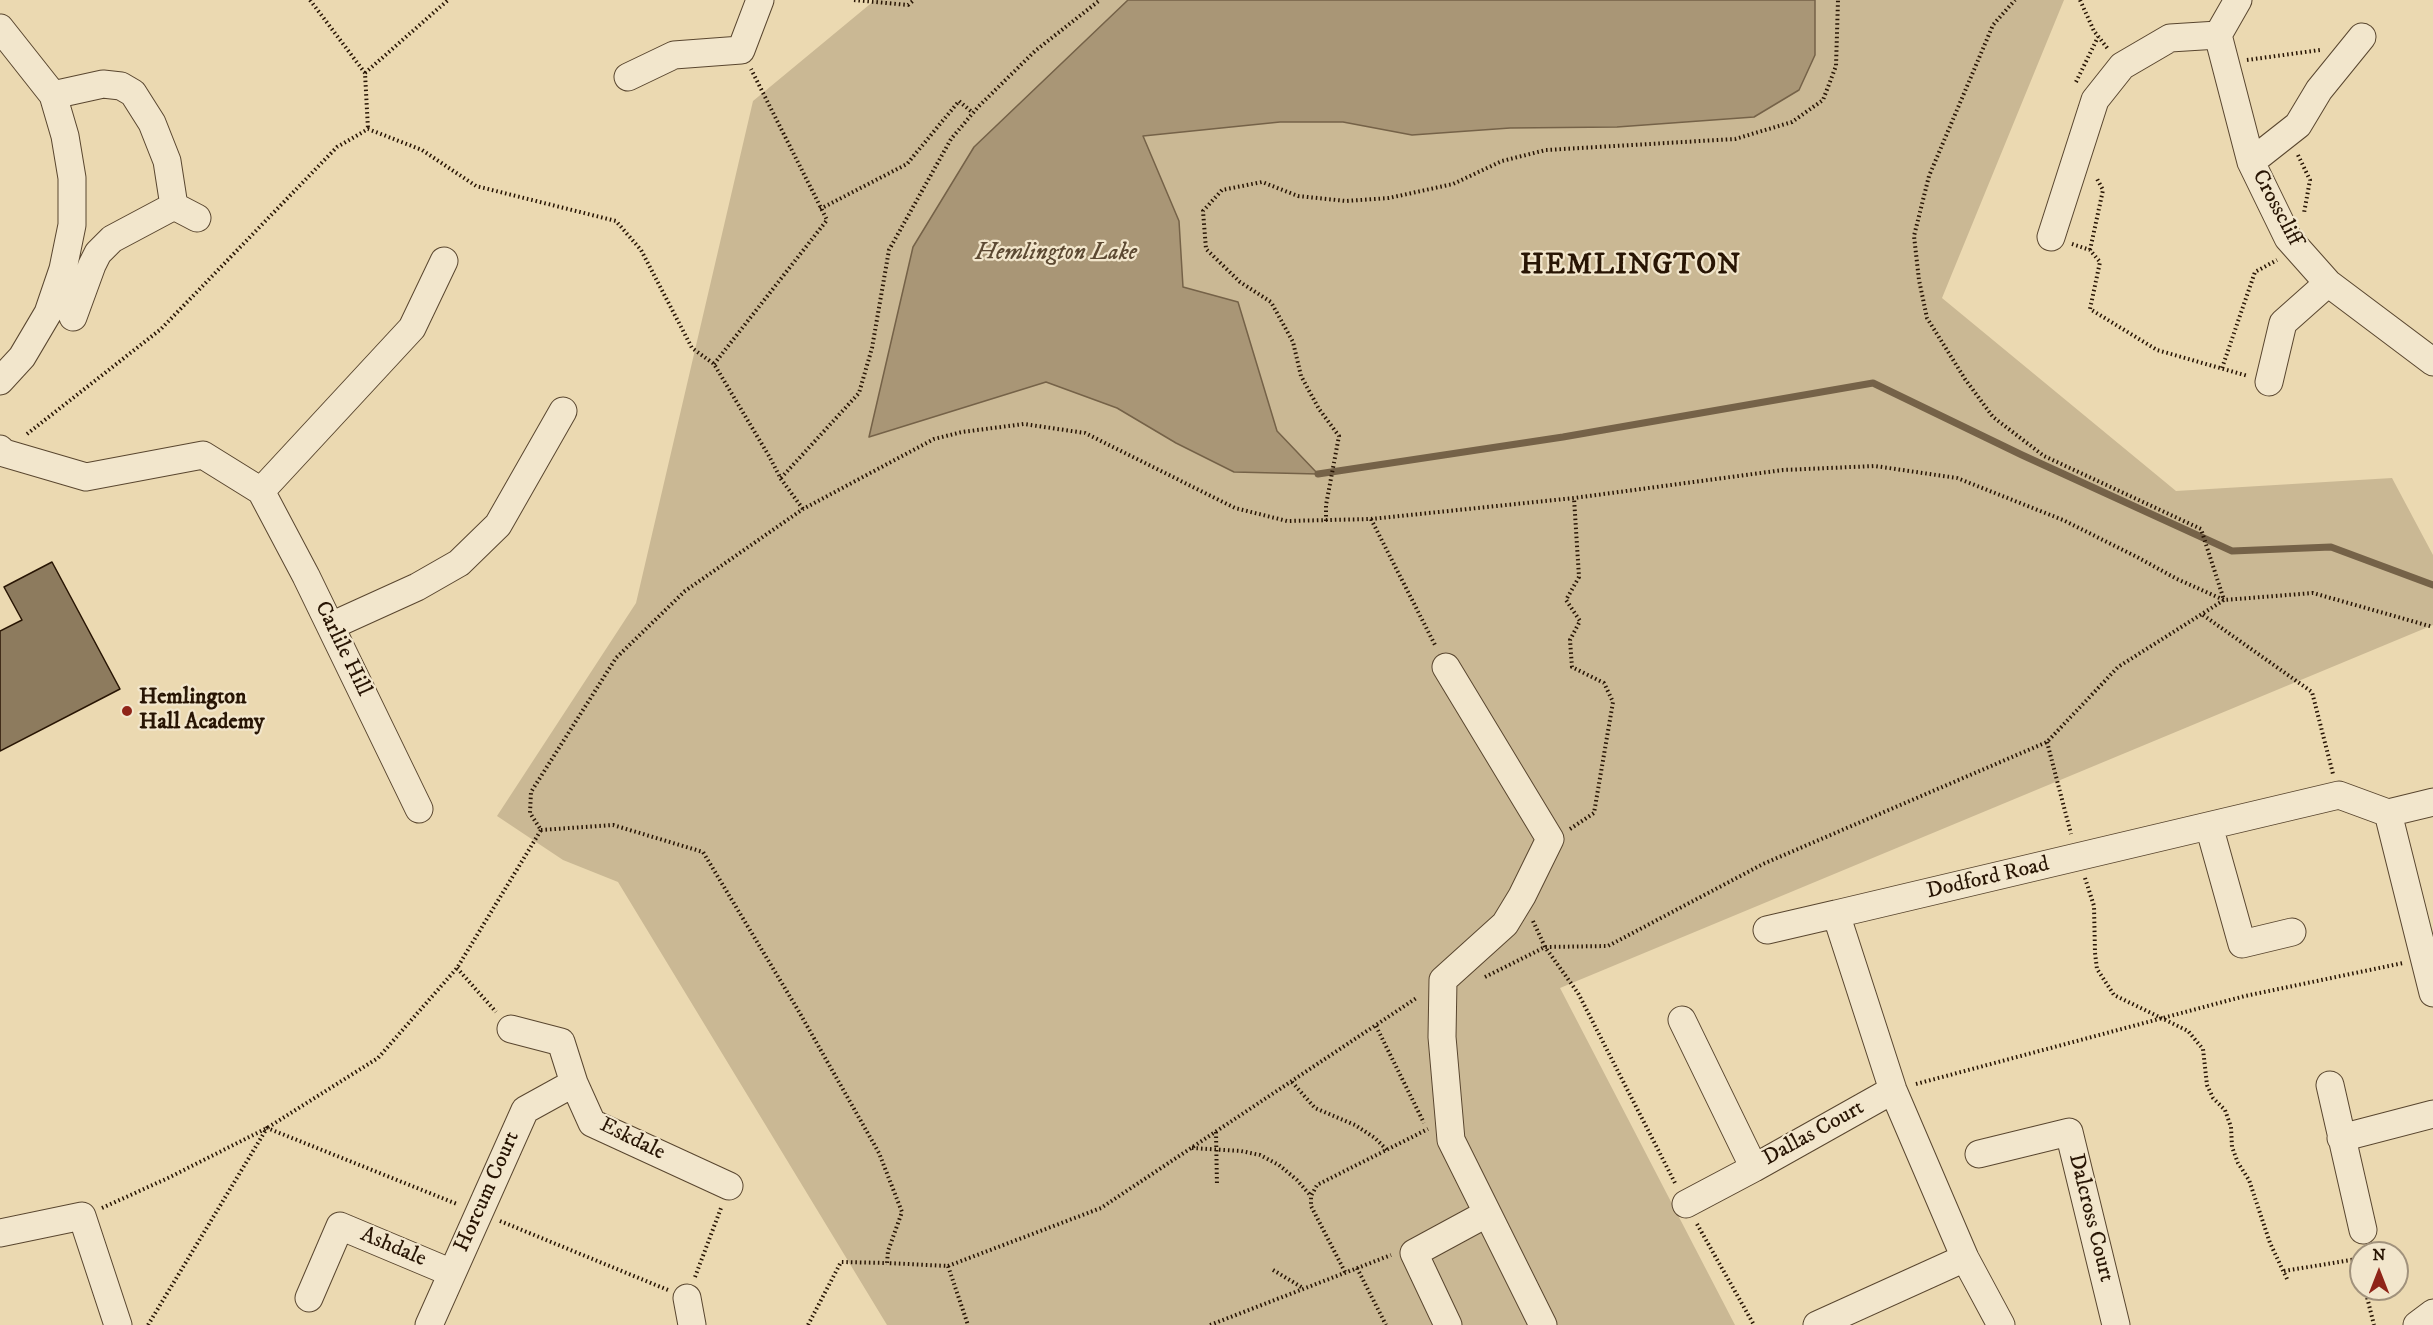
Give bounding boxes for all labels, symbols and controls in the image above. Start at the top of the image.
street label: Crosscliff [2245,166,2307,250]
water label: Hemlington Lake [975,240,1137,268]
district label: HEMLINGTON [1520,250,1742,284]
street label: Carlile Hill [308,597,376,701]
place label: Hemlington Hall Academy [139,685,264,736]
marker: Hemlington Hall Academy [120,704,134,718]
street label: Dodford Road [1924,852,2052,906]
street label: Dallas Court [1759,1095,1869,1173]
street label: Eskdale [595,1113,669,1167]
street label: Horcum Court [450,1128,526,1256]
street label: Dalcross Court [2061,1151,2119,1285]
street label: Ashdale [356,1222,430,1274]
north arrow [2349,1241,2409,1301]
text: N [2372,1245,2386,1265]

